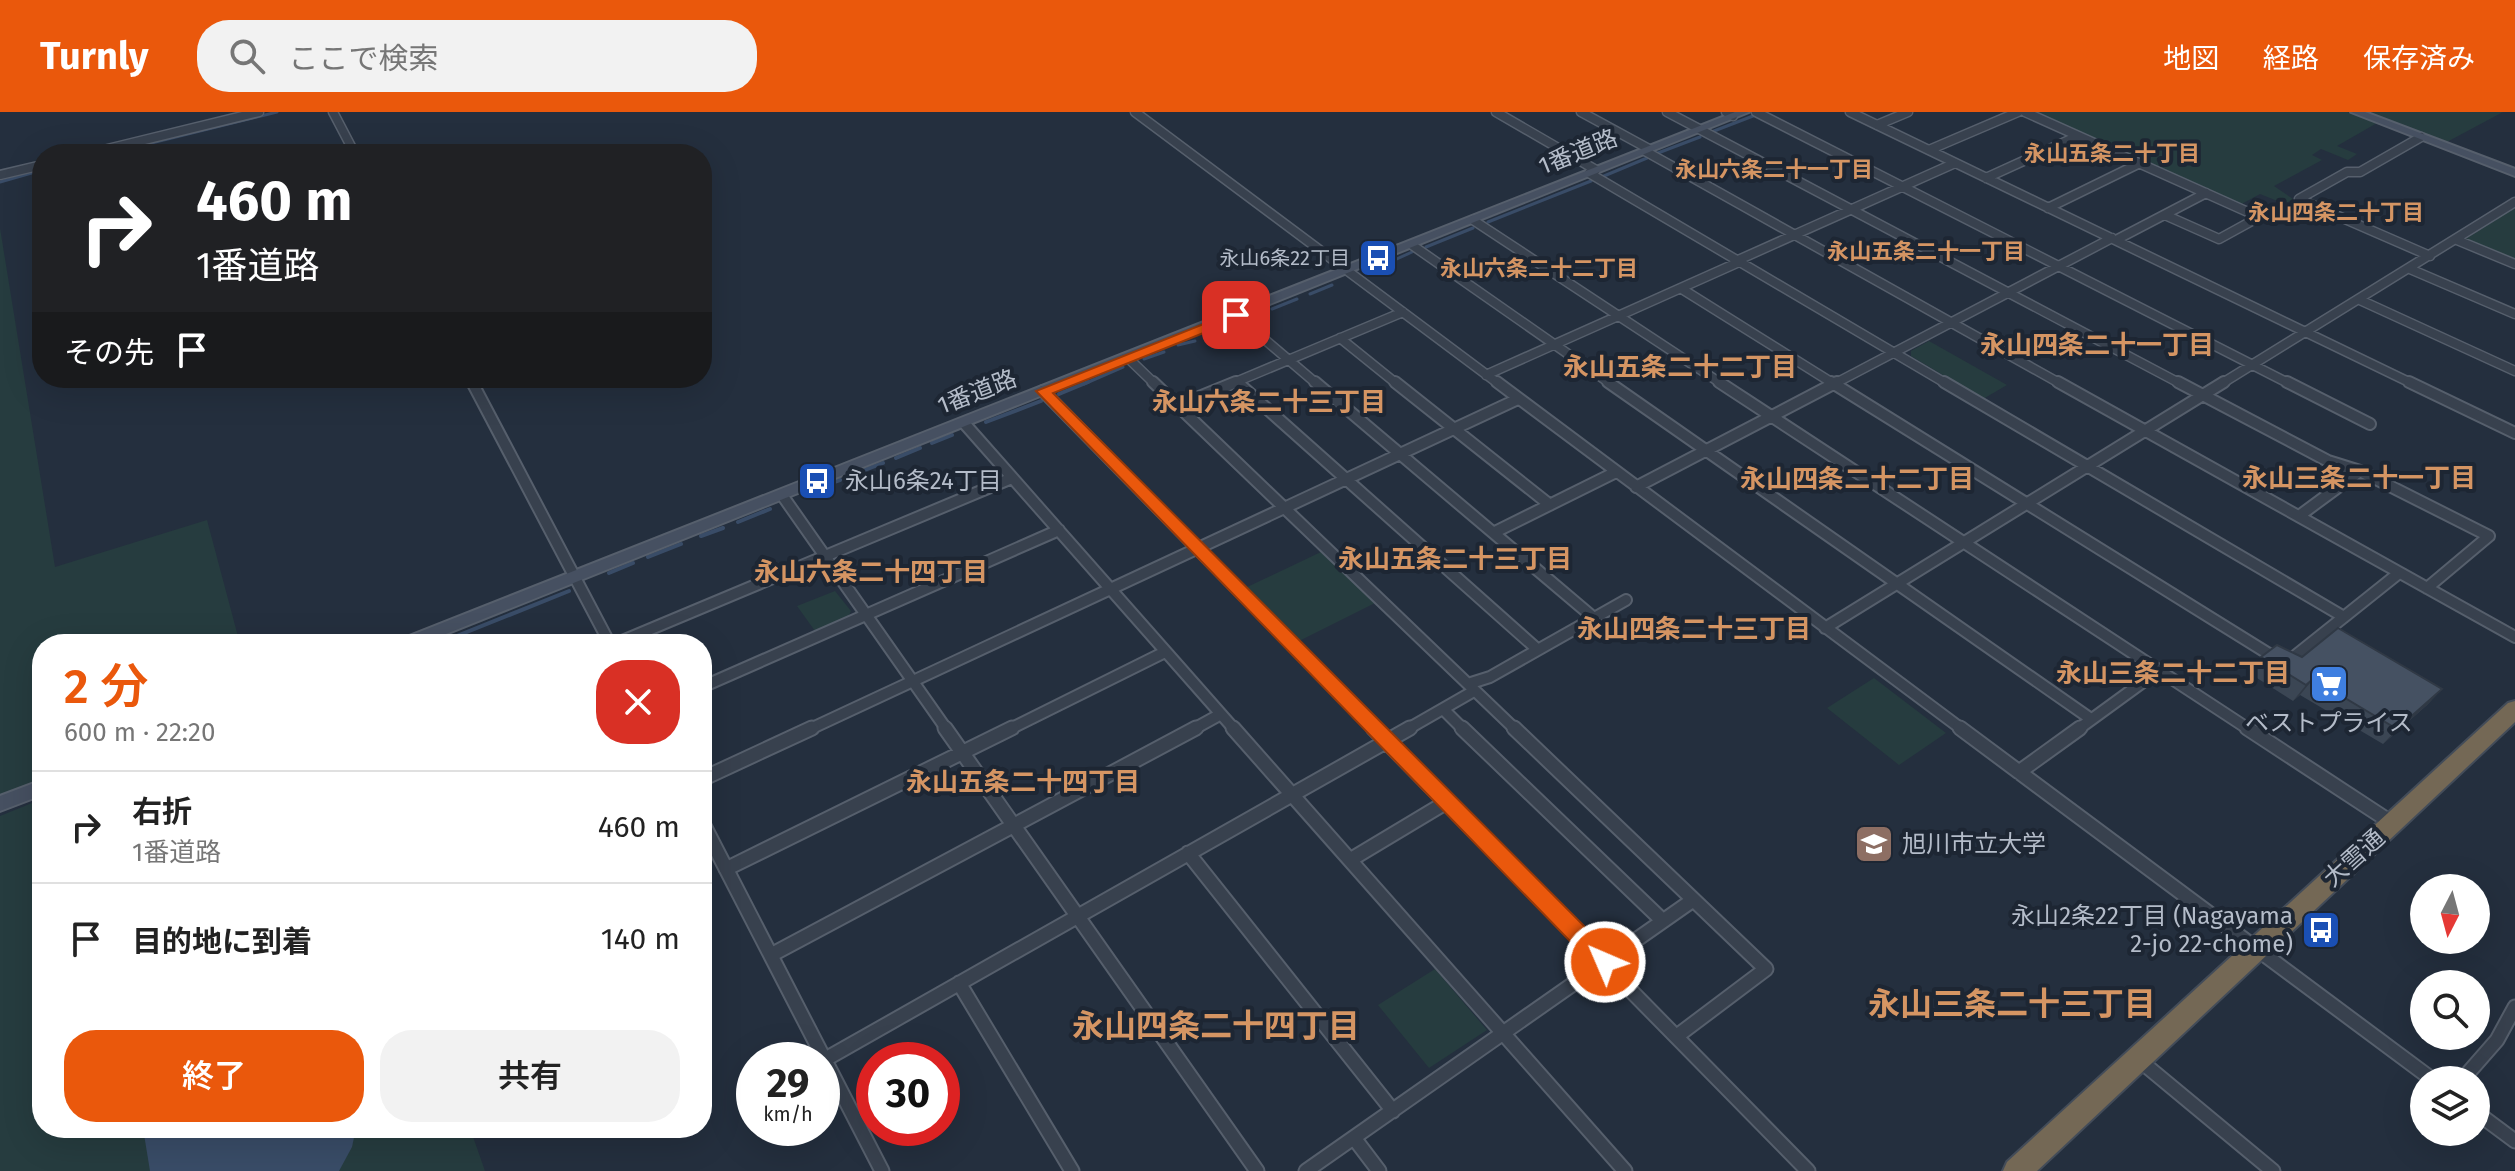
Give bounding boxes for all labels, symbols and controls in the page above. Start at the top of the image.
search box [197,20,757,92]
text: Turnly [40,33,149,79]
icon: search [225,34,269,78]
text: ここで検索 [289,41,439,77]
text: 地図 [2163,42,2219,75]
text: 経路 [2263,42,2319,75]
text: 保存済み [2363,42,2475,75]
street label: 1番道路 [1535,124,1621,180]
district label: 永山五条二十丁目 [2024,140,2200,167]
district label: 永山六条二十一丁目 [1675,156,1873,183]
text: 460 m [196,168,353,235]
icon: right [64,176,168,280]
district label: 永山四条二十丁目 [2248,199,2424,226]
bus stop icon: 永山6条22丁目 [1357,237,1399,279]
district label: 永山五条二十一丁目 [1827,238,2025,265]
text: 1番道路 [196,244,320,288]
place label: 永山6条22丁目 [1220,246,1350,270]
district label: 永山六条二十二丁目 [1440,255,1638,282]
pin [1202,281,1270,349]
icon: arrive [1214,293,1258,337]
icon: arrive [170,328,214,372]
district label: 永山四条二十一丁目 [1980,330,2214,361]
text: その先 [64,335,154,371]
district label: 永山五条二十二丁目 [1563,352,1797,383]
street label: 1番道路 [934,364,1020,420]
district label: 永山六条二十三丁目 [1152,387,1386,418]
bus stop icon: 永山6条24丁目 [796,460,838,502]
district label: 永山三条二十一丁目 [2242,463,2476,494]
district label: 永山四条二十二丁目 [1740,464,1974,495]
place label: 永山6条24丁目 [845,467,1002,495]
district label: 永山五条二十三丁目 [1338,544,1572,575]
district label: 永山六条二十四丁目 [754,557,988,588]
district label: 永山四条二十三丁目 [1577,614,1811,645]
text: 2 分 [64,658,148,716]
district label: 永山三条二十二丁目 [2056,658,2290,689]
button: close [596,660,680,744]
supermarket icon: ベストプライス [2308,663,2350,705]
place label: ベストプライス [2245,709,2413,737]
text: 600 m · 22:20 [64,717,215,748]
district label: 永山五条二十四丁目 [906,767,1140,798]
text: 右折 [132,794,192,830]
icon: right [64,805,108,849]
text: 460 m [598,809,680,845]
school or university icon: 旭川市立大学 [1853,823,1895,865]
street label: 大雪通 [2318,824,2390,892]
place label: 旭川市立大学 [1902,830,2046,858]
text: 1番道路 [132,837,221,868]
north arrow [2410,874,2490,954]
map controls [2410,874,2490,1146]
place label: 永山2条22丁目 (Nagayama 2-jo 22-chome) [2011,902,2293,958]
bus stop icon: 永山2条22丁目 (Nagayama 2-jo 22-chome) [2300,909,2342,951]
icon: arrive [64,917,108,961]
position arrow [1563,920,1647,1004]
text: 140 m [601,921,680,957]
text: 目的地に到着 [132,924,312,960]
button: search [2410,970,2490,1050]
district label: 永山三条二十三丁目 [1868,985,2156,1023]
district label: 永山四条二十四丁目 [1072,1007,1360,1045]
button: 終了 [64,1030,364,1122]
button: 共有 [380,1030,680,1122]
speed limit sign: 30 [856,1042,960,1146]
text: 29 [767,1060,809,1108]
button: layers [2410,1066,2490,1146]
text: km/h [763,1102,813,1126]

